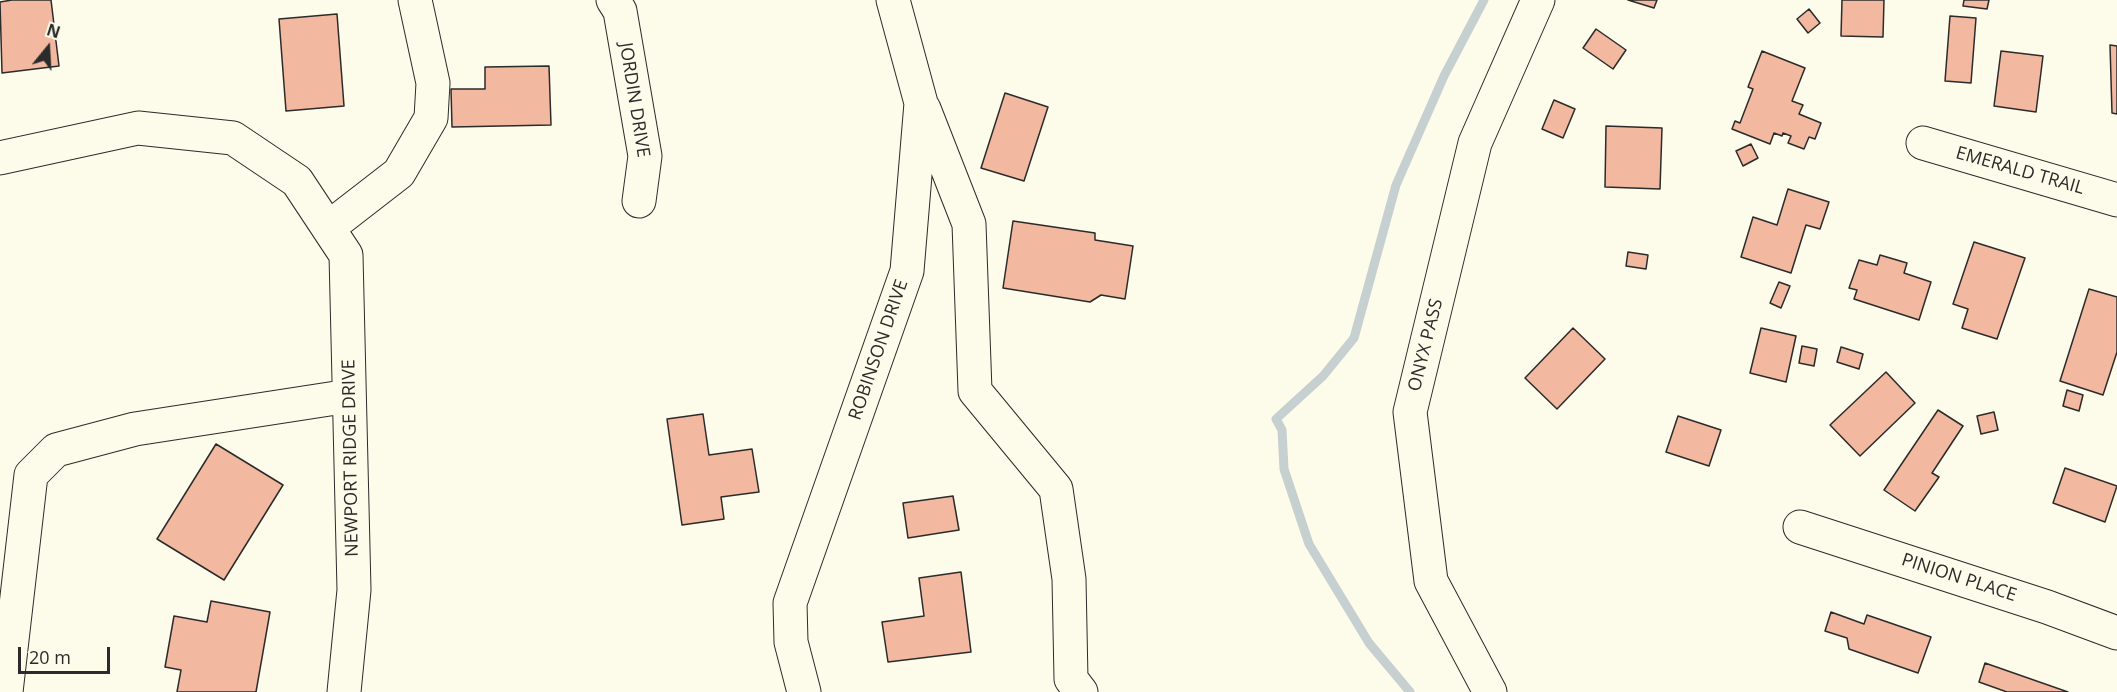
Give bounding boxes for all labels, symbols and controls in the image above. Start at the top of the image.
north arrow [18,18,78,78]
text: N [44,18,63,43]
street label: JORDIN DRIVE [614,41,654,159]
street label: EMERALD TRAIL [1953,142,2087,200]
street label: ROBINSON DRIVE [845,277,913,423]
street label: ONYX PASS [1404,296,1448,394]
street label: NEWPORT RIDGE DRIVE [338,359,364,557]
street label: PINION PLACE [1899,549,2019,607]
scale bar [21,635,112,673]
text: 20 m [29,645,71,669]

